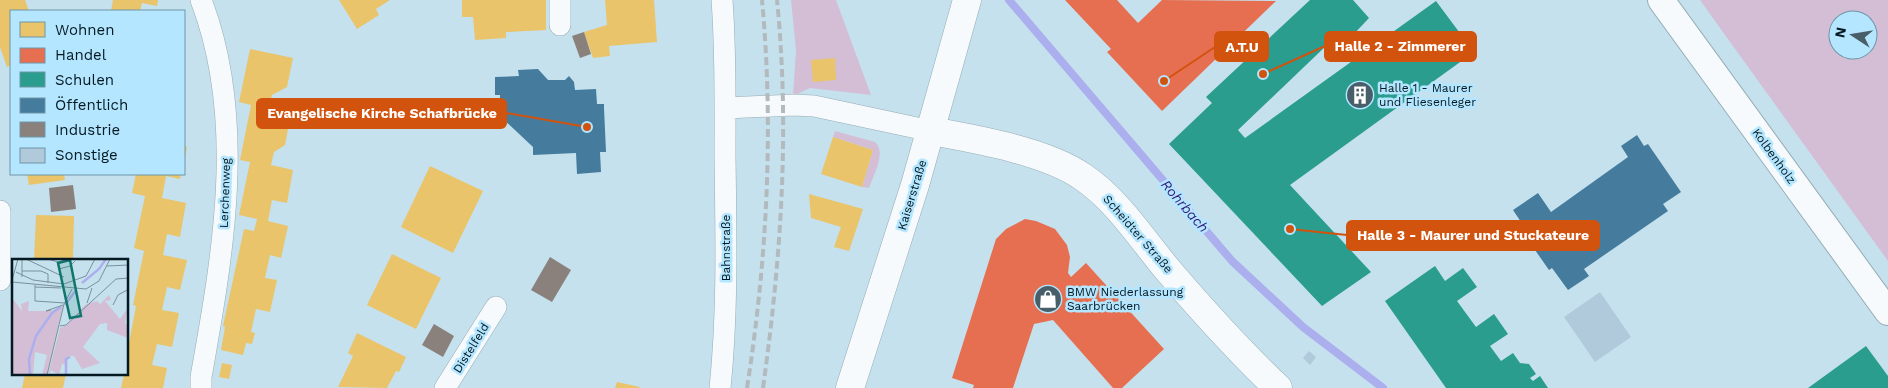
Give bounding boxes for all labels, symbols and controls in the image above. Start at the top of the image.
legend [10,10,185,175]
north arrow [1828,10,1878,60]
text: Wohnen [55,21,114,39]
text: N [1831,26,1849,39]
callout: A.T.U [1215,32,1268,61]
callout: Halle 2 - Zimmerer [1325,32,1476,61]
text: Halle 2 - Zimmerer [1335,38,1465,54]
text: A.T.U [1225,39,1259,55]
text: Handel [55,46,107,64]
text: Schulen [55,71,114,89]
building icon: Halle 1 - Maurer und Fliesenleger [1345,80,1375,110]
place label: Halle 1 - Maurer und Fliesenleger [1379,81,1476,109]
text: Öffentlich [55,96,128,114]
callout: Evangelische Kirche Schafbrücke [257,99,506,128]
text: Evangelische Kirche Schafbrücke [267,105,497,121]
text: Industrie [55,121,120,139]
street label: Kolbenholz [1749,126,1799,186]
text: Sonstige [55,146,118,164]
street label: Lerchenweg [217,157,233,228]
street label: Kaiserstraße [895,158,929,232]
water label: Rohrbach [1158,177,1212,235]
street label: Scheidter Straße [1100,192,1176,276]
street label: Bahnstraße [719,215,733,281]
callout: Halle 3 - Maurer und Stuckateure [1347,221,1599,250]
text: Halle 3 - Maurer und Stuckateure [1357,227,1589,243]
inset map [12,259,129,376]
shop icon: BMW Niederlassung Saarbrücken [1033,284,1063,314]
place label: BMW Niederlassung Saarbrücken [1067,285,1184,313]
street label: Distelfeld [450,320,492,376]

